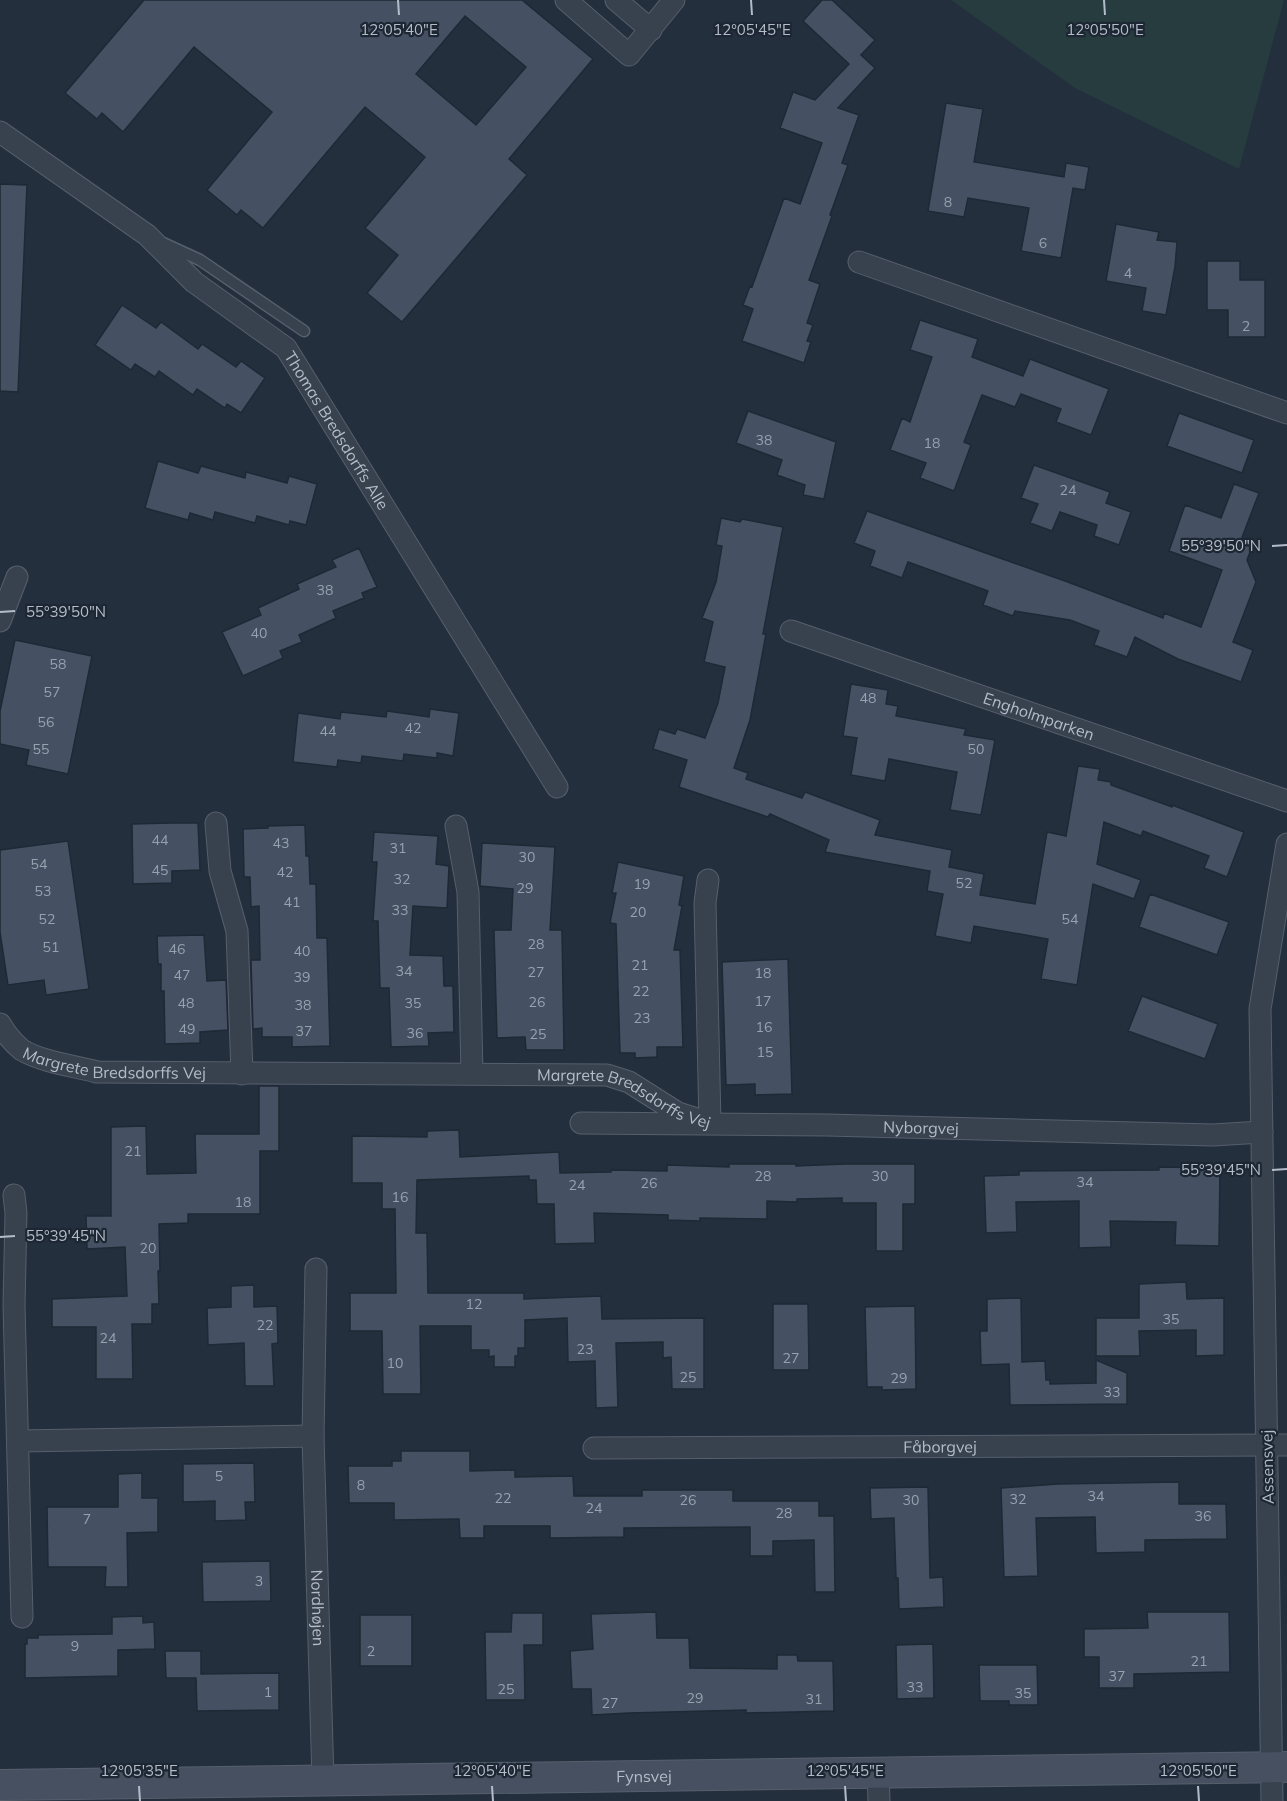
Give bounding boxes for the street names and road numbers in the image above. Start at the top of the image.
street label: Thomas Bredsdorffs Alle [280,347,393,513]
street label: Engholmparken [981,688,1097,744]
street label: Margrete Bredsdorffs Vej [20,1042,206,1083]
street label: Margrete Bredsdorffs Vej [537,1065,713,1133]
street label: Nyborgvej [883,1116,959,1138]
street label: Assensvej [1256,1430,1278,1504]
street label: Fåborgvej [903,1436,977,1457]
street label: Nordhøjen [307,1569,329,1647]
street label: Fynsvej [616,1766,672,1786]

